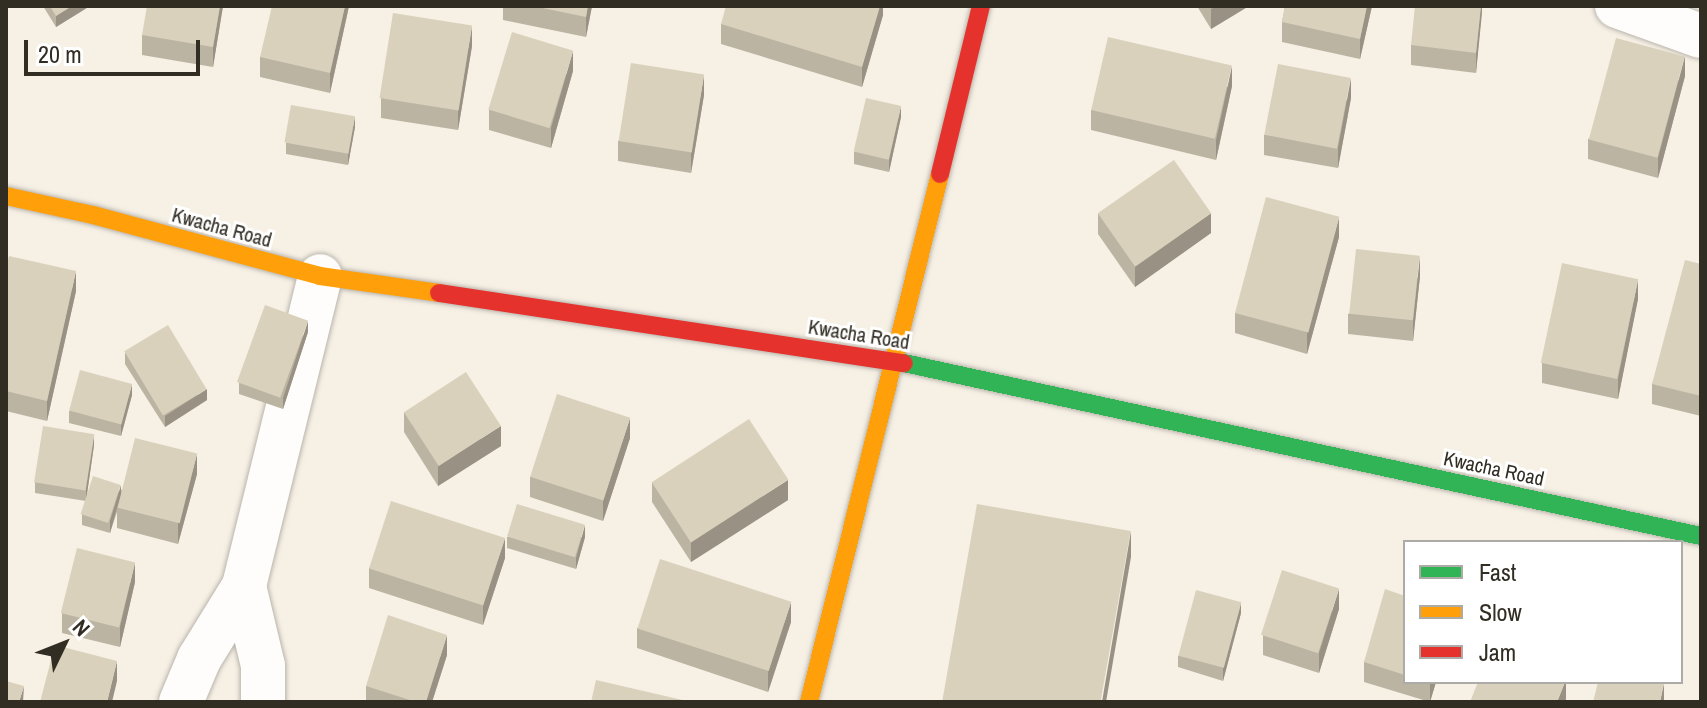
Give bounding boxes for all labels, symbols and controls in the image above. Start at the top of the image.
scale bar [28,24,204,74]
text: 20 m [38,38,82,70]
street label: Kwacha Road [170,202,274,252]
street label: Kwacha Road [807,314,911,354]
street label: Kwacha Road [1442,446,1546,490]
legend [1403,540,1683,684]
text: Fast [1479,556,1516,588]
text: Slow [1479,596,1522,628]
north arrow [24,604,104,684]
text: N [66,613,97,643]
text: Jam [1479,636,1516,668]

